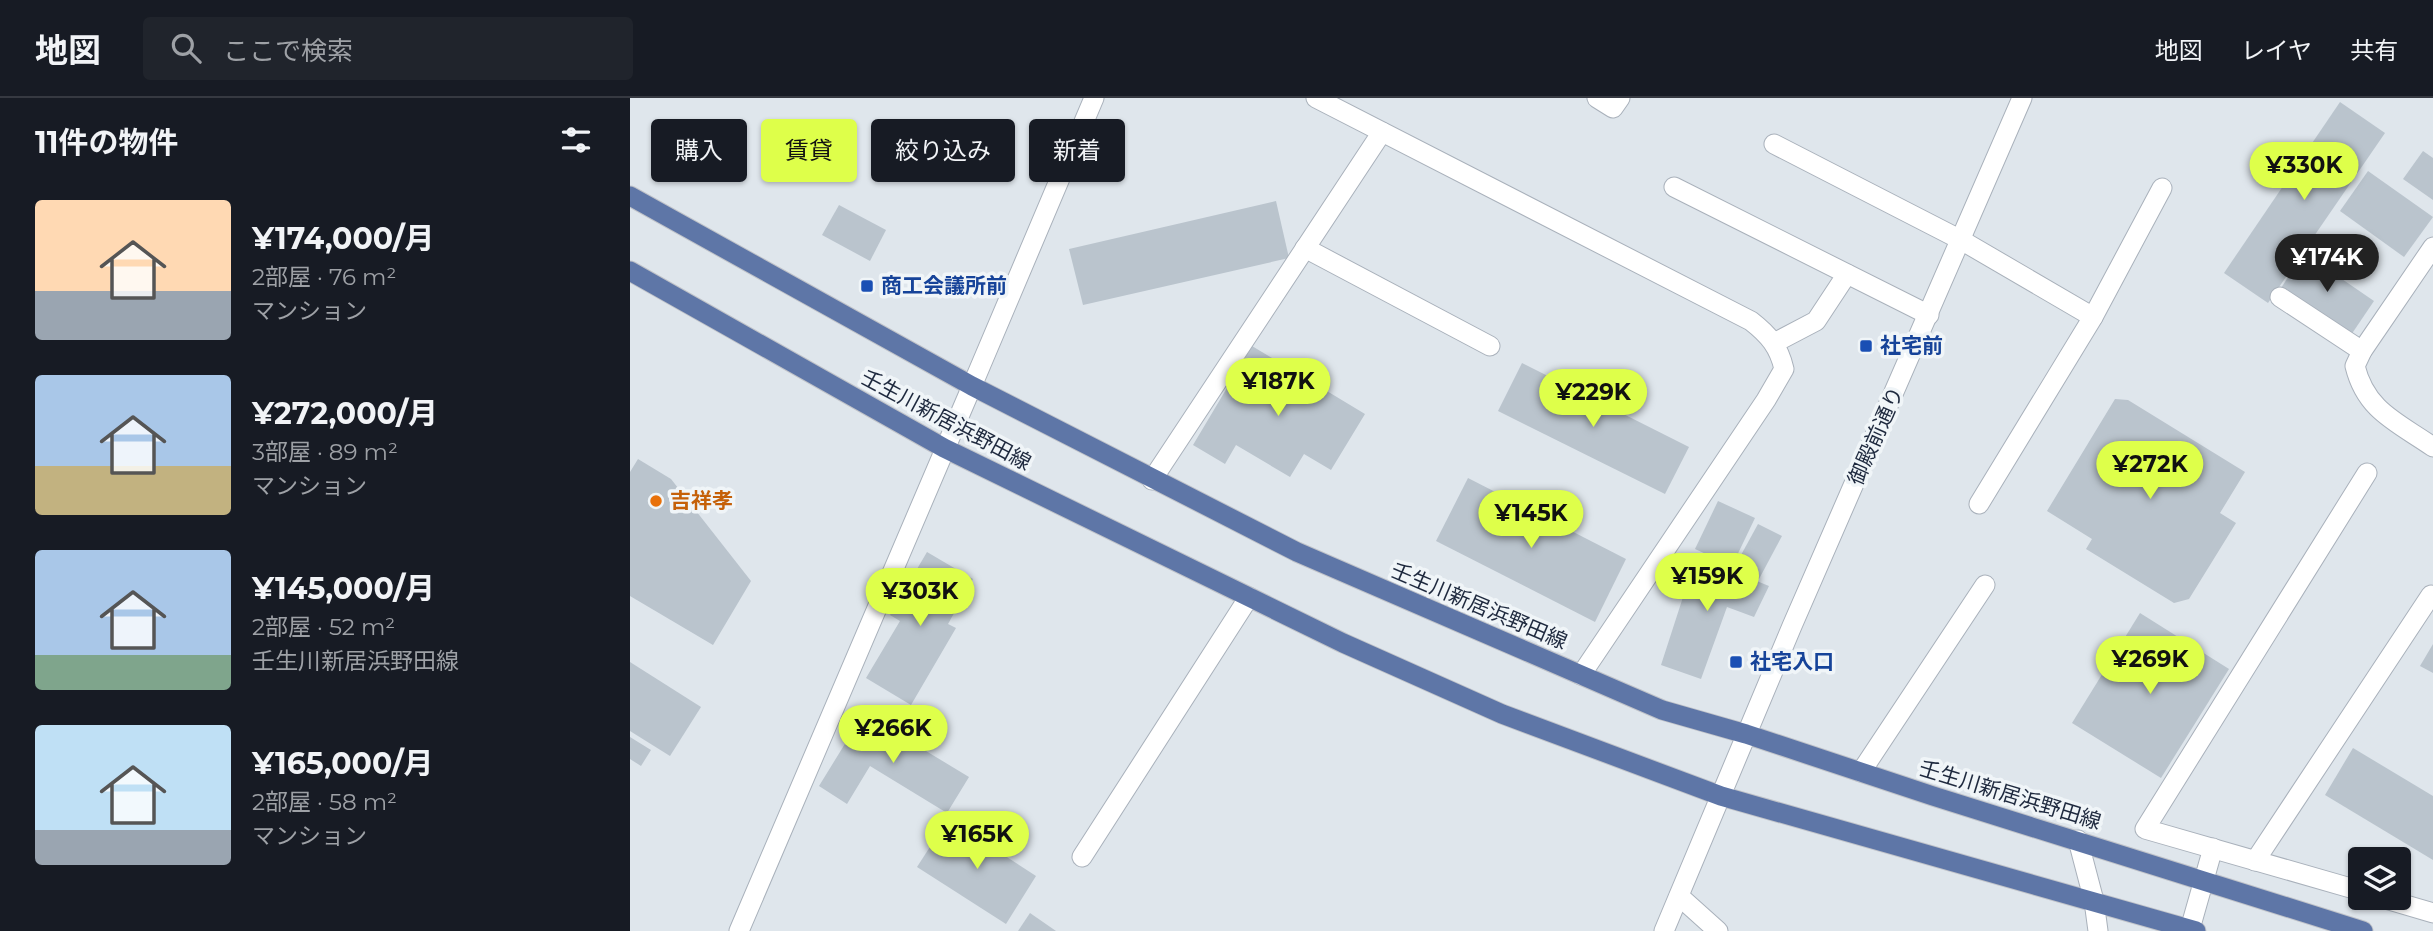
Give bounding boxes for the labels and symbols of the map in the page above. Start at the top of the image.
pin: ¥330K [2255,142,2353,202]
pin: ¥174K [2278,234,2376,294]
place label: 商工会議所前 [881,273,1007,298]
marker: 商工会議所前 [859,278,875,294]
place label: 社宅前 [1880,333,1943,358]
marker: 社宅前 [1858,338,1874,354]
pin: ¥187K [1229,358,1327,418]
street label: 壬生川新居浜野田線 [857,364,1036,475]
pin: ¥229K [1544,370,1642,429]
street label: 御殿前通り [1843,383,1908,489]
pin: ¥272K [2101,442,2199,501]
place label: 吉祥孝 [670,488,733,513]
pin: ¥145K [1482,490,1580,550]
marker: 吉祥孝 [648,493,664,509]
pin: ¥159K [1658,554,1756,613]
street label: 壬生川新居浜野田線 [1387,557,1571,654]
pin: ¥303K [871,568,969,628]
pin: ¥269K [2101,636,2199,696]
place label: 社宅入口 [1750,649,1834,674]
marker: 社宅入口 [1728,654,1744,670]
pin: ¥266K [844,706,942,765]
street label: 壬生川新居浜野田線 [1916,755,2104,834]
pin: ¥165K [928,812,1026,871]

